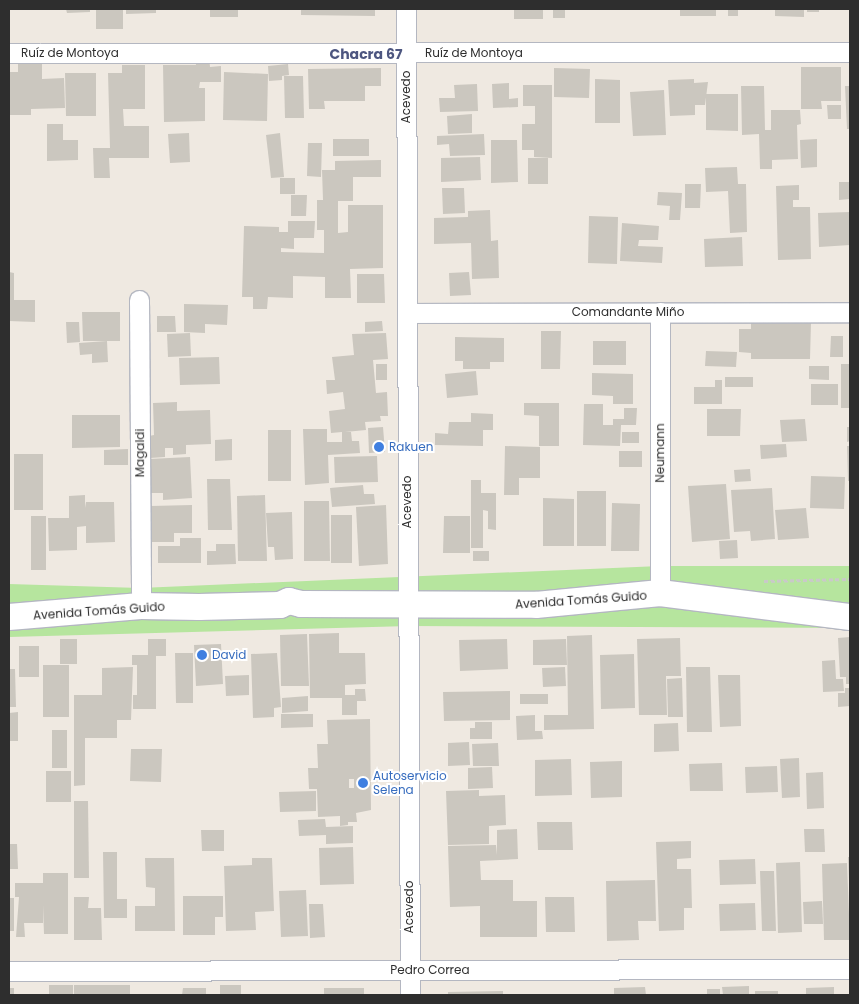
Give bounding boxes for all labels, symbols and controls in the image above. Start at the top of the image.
street label: Ruíz de Montoya [21,46,119,60]
district label: Chacra 67 [330,46,402,62]
street label: Ruíz de Montoya [425,46,523,60]
street label: Acevedo [399,71,413,123]
street label: Comandante Miño [572,305,684,319]
street label: Neumann [653,423,667,483]
street label: Magaldi [133,429,147,477]
place label: Rakuen [389,440,433,454]
marker: Rakuen [373,441,385,453]
street label: Acevedo [400,476,414,528]
street label: Avenida Tomás Guido [515,588,647,612]
street label: Avenida Tomás Guido [33,599,165,623]
place label: David [212,648,246,662]
marker: David [196,649,208,661]
place label: Autoservicio Selena [373,769,447,797]
marker: Autoservicio Selena [357,777,369,789]
street label: Acevedo [402,881,416,933]
street label: Pedro Correa [390,963,470,977]

